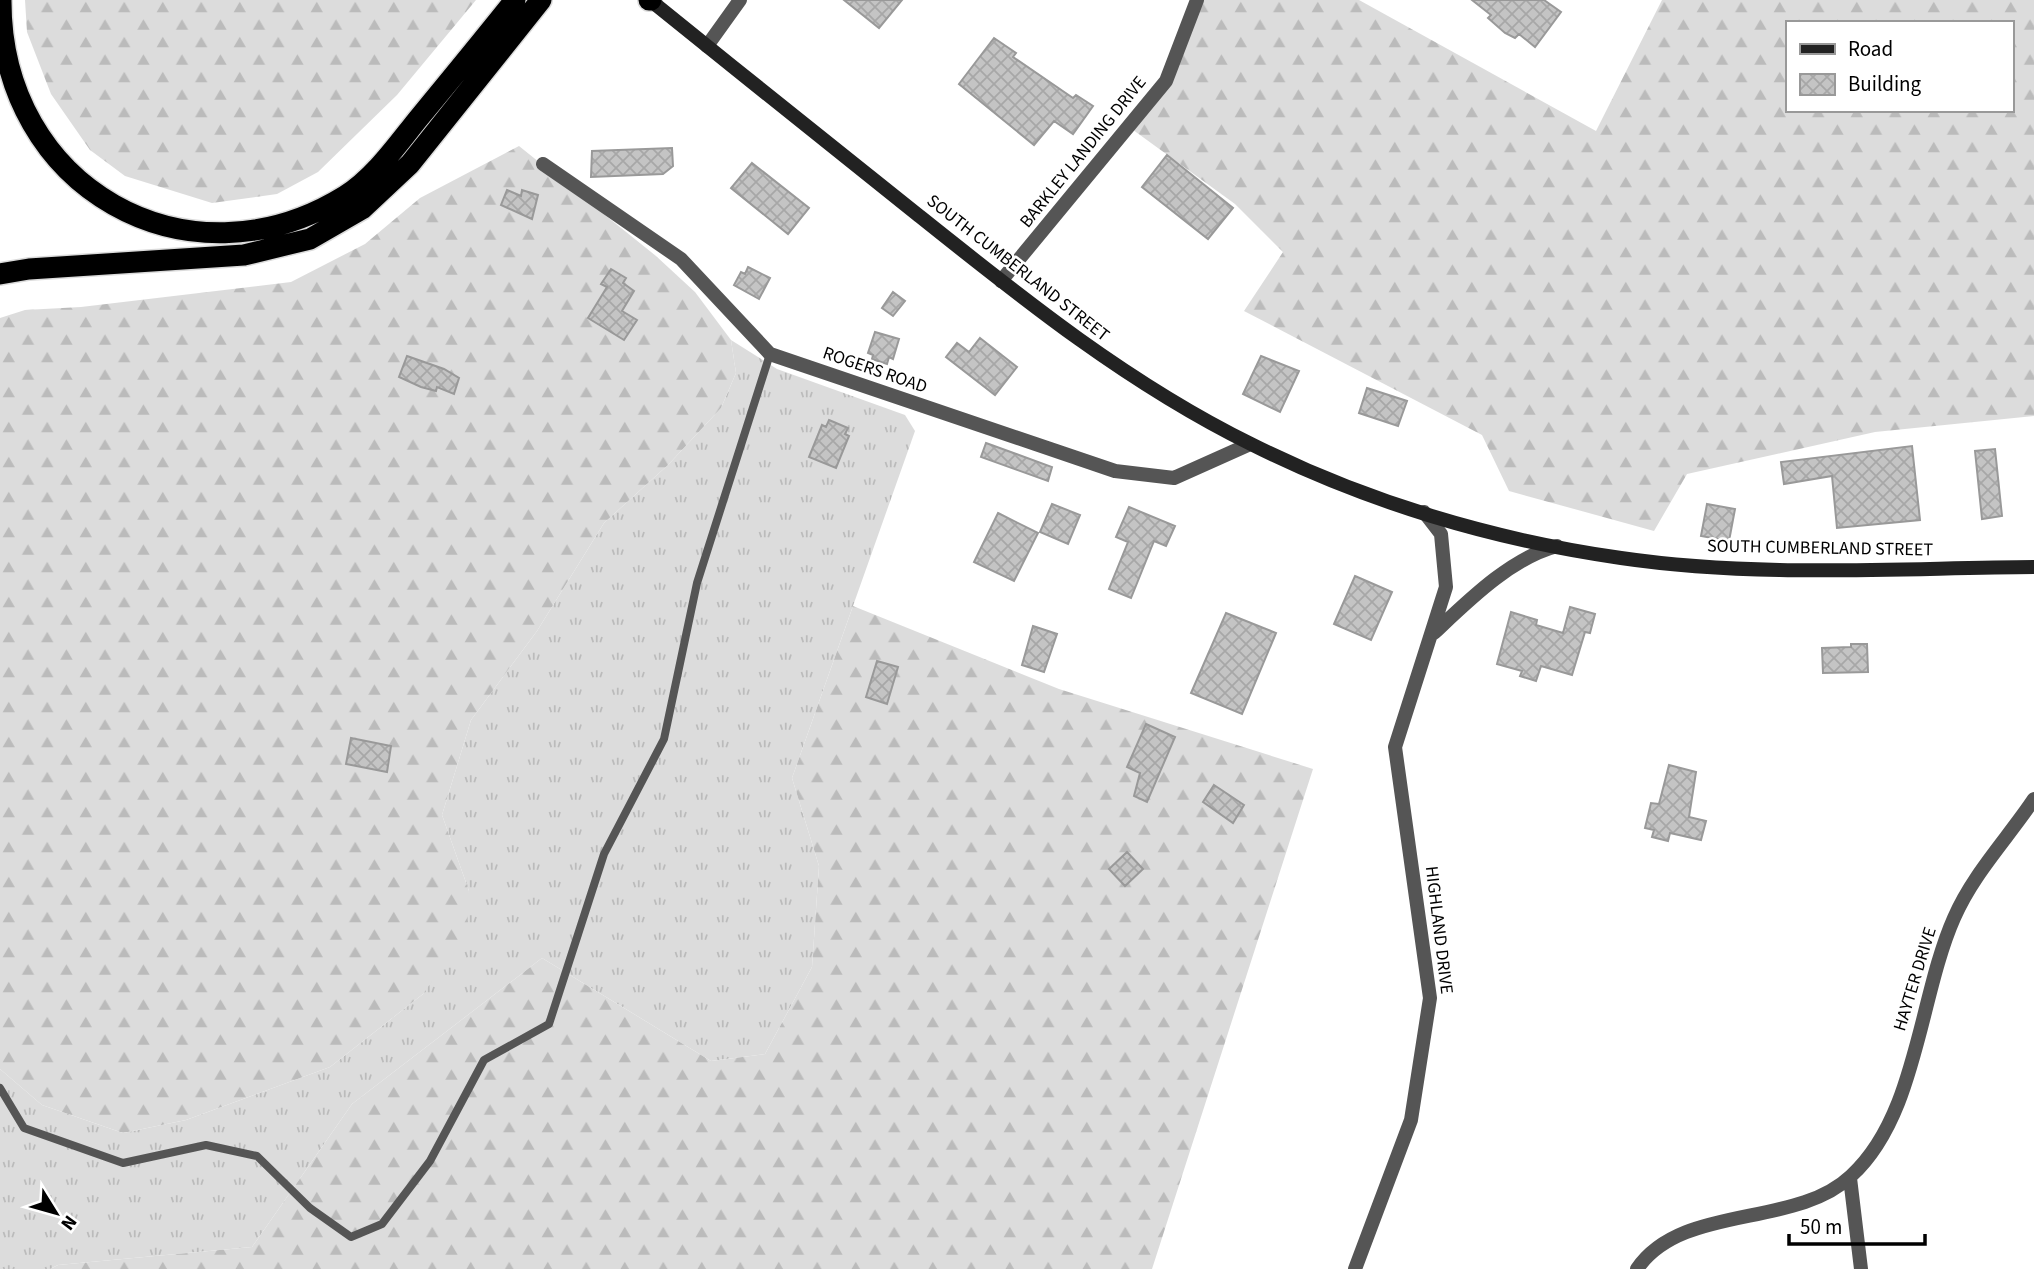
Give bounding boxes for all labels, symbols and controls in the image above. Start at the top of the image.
legend [1786,21,2013,112]
text: Road [1848,34,1893,64]
text: Building [1848,69,1922,99]
street label: BARKLEY LANDING DRIVE [1014,71,1152,233]
street label: SOUTH CUMBERLAND STREET [921,189,1115,348]
street label: ROGERS ROAD [819,340,931,400]
street label: SOUTH CUMBERLAND STREET [1707,534,1933,562]
street label: HIGHLAND DRIVE [1419,864,1459,996]
street label: HAYTER DRIVE [1887,924,1943,1034]
north arrow [21,1178,91,1248]
scale bar [1789,1202,1926,1246]
text: N [54,1209,83,1236]
text: 50 m [1800,1212,1842,1242]

